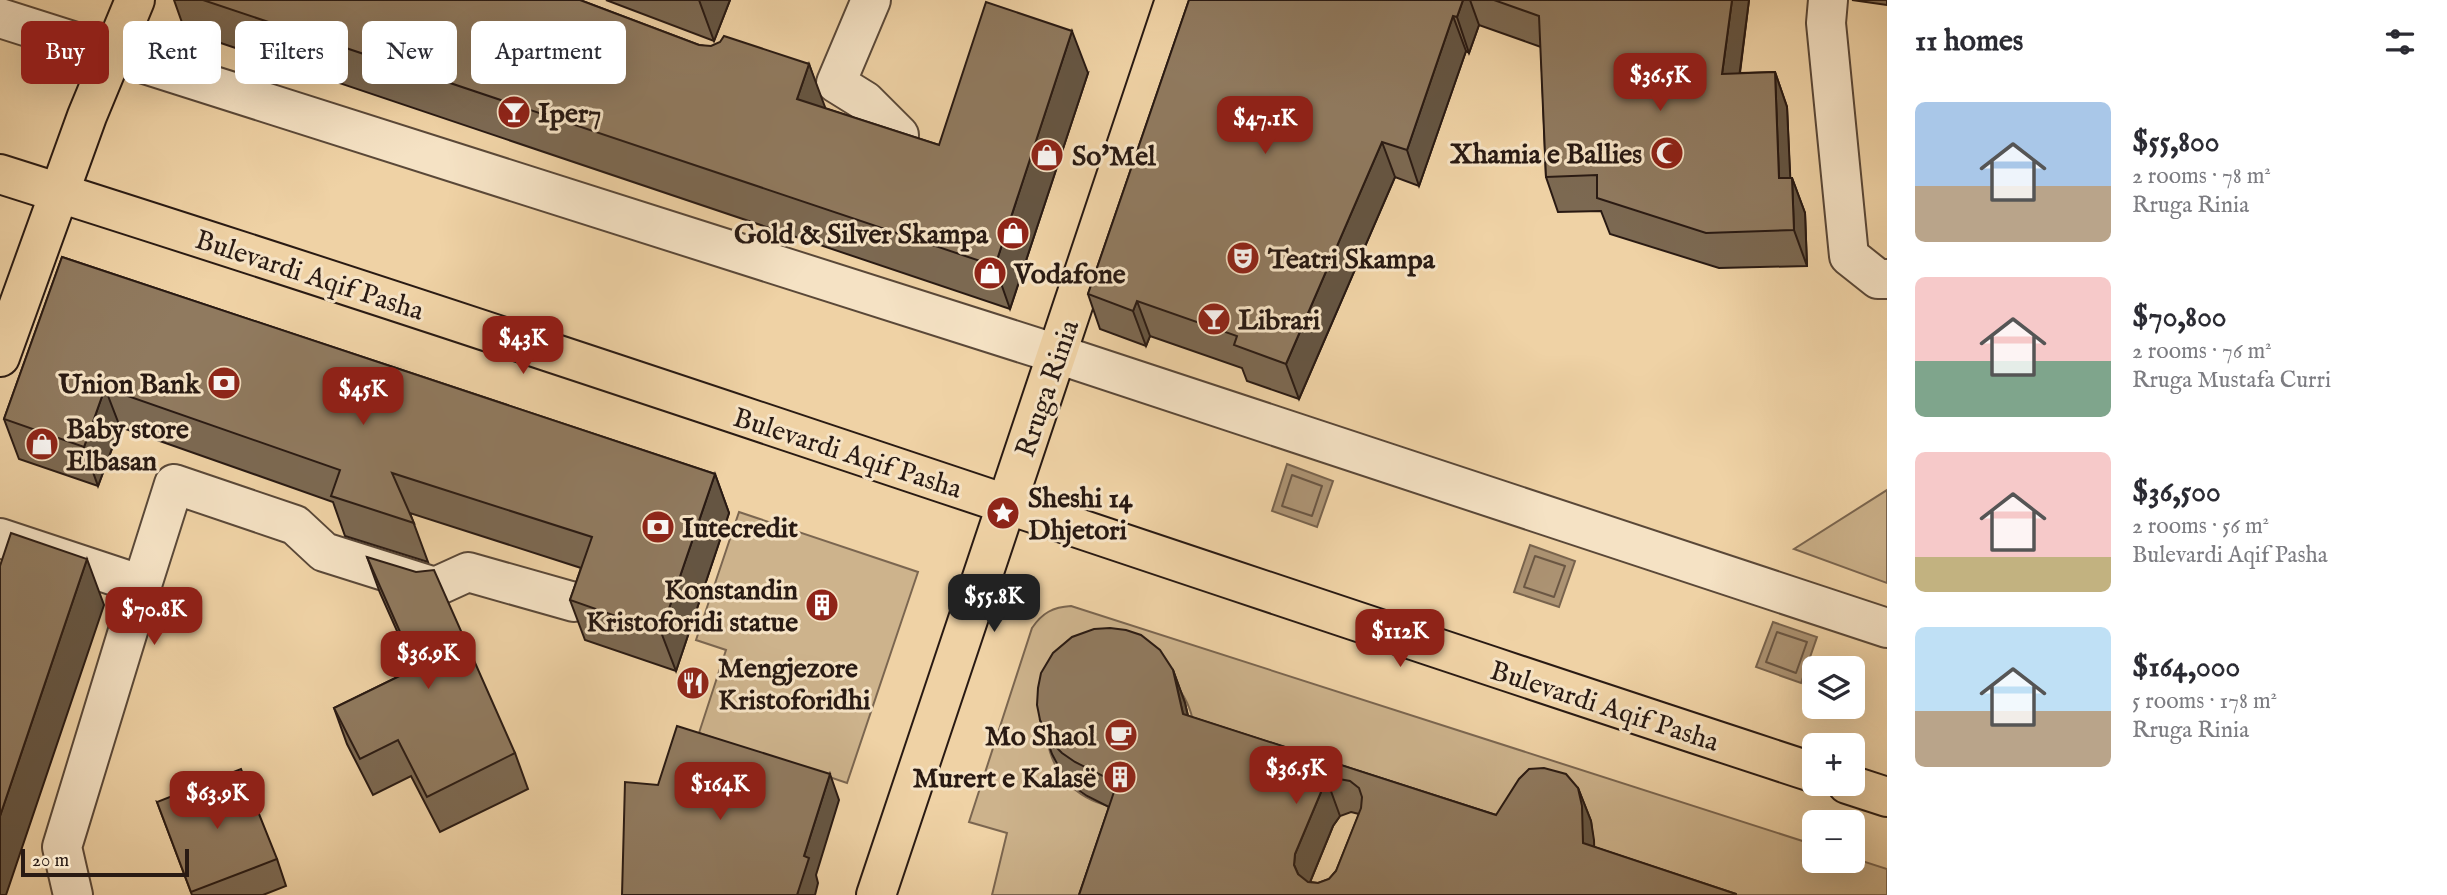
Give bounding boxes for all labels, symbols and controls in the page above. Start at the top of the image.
chip: Buy [21,21,109,84]
chip: Rent [123,21,221,84]
chip: Filters [235,21,348,84]
chip: New [362,21,457,84]
chip: Apartment [471,21,626,84]
text: 11 homes [1915,23,2023,61]
icon: filters [2381,23,2419,61]
pin: $36.5K [1603,54,1717,113]
text: $36.5K [1630,61,1690,90]
bar icon: Iper7 [495,93,533,131]
pin: $47.1K [1208,96,1322,156]
place label: Iper7 [538,97,601,132]
text: $47.1K [1233,104,1297,133]
text: $55,800 [2132,124,2220,162]
icon: home [1971,130,2055,214]
mosque icon: Xhamia e Ballies [1648,134,1686,172]
shop icon: So'Mel [1028,136,1066,174]
place label: Xhamia e Ballies [1450,138,1642,173]
place label: So'Mel [1072,140,1157,175]
text: 2 rooms · 78 m² [2132,162,2271,191]
text: Rruga Rinia [2132,191,2249,220]
shop icon: Gold & Silver Skampa [994,214,1032,252]
place label: Gold & Silver Skampa [734,218,989,253]
street label: Bulevardi Aqif Pasha [191,223,429,330]
theatre icon: Teatri Skampa [1224,239,1262,277]
place label: Teatri Skampa [1267,243,1436,278]
shop icon: Vodafone [971,254,1009,292]
place label: Vodafone [1013,258,1126,293]
text: $70,800 [2132,299,2227,337]
bar icon: Librari [1195,300,1233,338]
place label: Librari [1238,304,1321,339]
icon: home [1971,305,2055,389]
street label: Rruga Rinia [1009,315,1088,462]
pin: $43K [482,316,564,376]
text: $43K [498,324,548,353]
text: 2 rooms · 76 m² [2132,337,2272,366]
bank icon: Union Bank [205,364,243,402]
text: Rruga Mustafa Curri [2132,366,2331,395]
place label: Union Bank [58,368,201,403]
pin: $45K [322,368,404,427]
text: $45K [339,375,387,404]
street label: Bulevardi Aqif Pasha [729,401,967,508]
place label: Baby store Elbasan [66,413,189,480]
shop icon: Baby store Elbasan [23,425,61,463]
text: $36,500 [2132,474,2221,512]
icon: home [1971,480,2055,564]
place label: Sheshi 14 Dhjetori [1028,482,1133,549]
place icon: Sheshi 14 Dhjetori [984,494,1022,532]
bank icon: Iutecredit [639,508,677,546]
place label: Iutecredit [682,512,798,547]
text: 2 rooms · 56 m² [2132,512,2269,541]
text: Bulevardi Aqif Pasha [2132,541,2328,570]
place label: Konstandin Kristoforidi statue [586,574,798,641]
pin: $55.8K [937,574,1051,634]
text: $55.8K [964,582,1024,611]
building icon: Konstandin Kristoforidi statue [803,586,841,624]
pin: $70.8K [97,588,211,647]
text: $70.8K [121,595,187,624]
pin: $112K [1351,610,1449,669]
text: $112K [1371,617,1429,646]
pin: $36.9K [371,632,485,691]
text: $36.9K [397,639,459,668]
text: $164,000 [2132,649,2240,687]
place label: Mengjezore Kristoforidhi [718,652,871,719]
street label: Bulevardi Aqif Pasha [1486,654,1724,761]
icon: home [1971,655,2055,739]
map controls [1802,656,1865,873]
button: layers [1802,656,1865,719]
restaurant icon: Mengjezore Kristoforidhi [674,664,712,702]
text: 5 rooms · 178 m² [2132,687,2277,716]
cafe icon: Mo Shaol [1102,716,1140,754]
text: Rruga Rinia [2132,716,2249,745]
place label: Mo Shaol [985,720,1097,755]
button: + [1802,733,1865,796]
pin: $36.5K [1239,746,1353,806]
text: $36.5K [1266,754,1326,783]
building icon: Murert e Kalasë [1101,758,1139,796]
pin: $164K [671,762,769,822]
place label: Murert e Kalasë [913,762,1096,797]
text: $164K [691,770,749,799]
pin: $63.9K [160,772,274,831]
text: $63.9K [186,779,248,808]
button: − [1802,810,1865,873]
scale bar [21,846,189,878]
text: 20 m [32,849,69,873]

